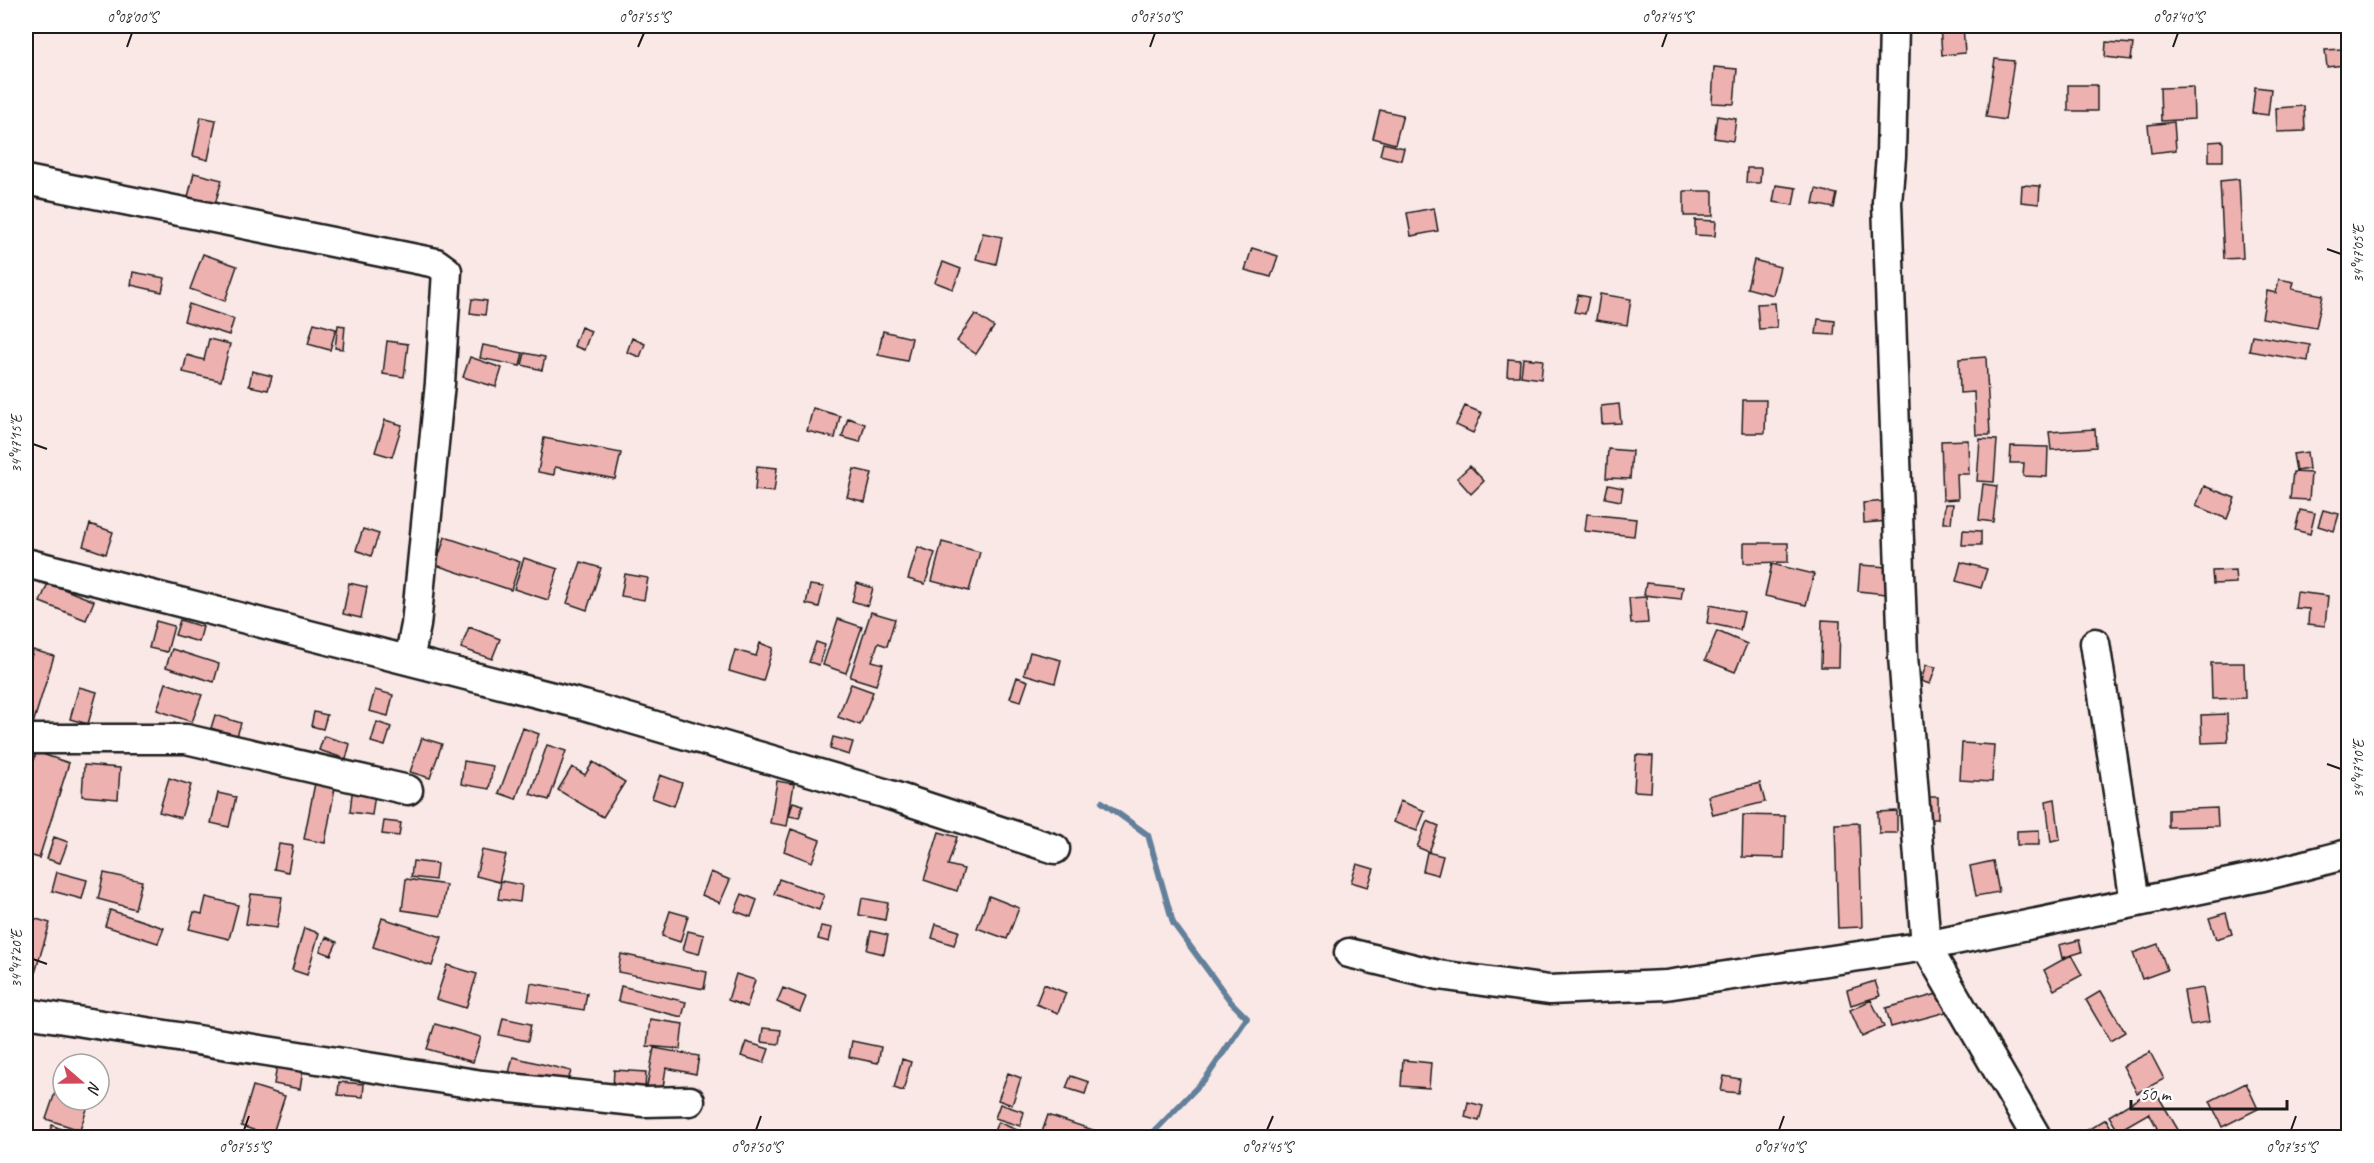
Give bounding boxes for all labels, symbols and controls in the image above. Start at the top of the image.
text: 0°08'00"S [107,8,160,27]
text: 0°07'55"S [619,8,672,27]
text: 0°07'50"S [1130,8,1183,27]
text: 0°07'45"S [1642,8,1695,27]
text: 0°07'40"S [2153,8,2206,27]
text: 34°47'05"E [2349,223,2368,283]
text: 34°47'15"E [7,413,26,473]
text: 34°47'10"E [2349,738,2368,798]
text: 34°47'20"E [7,928,26,988]
north arrow [51,1052,111,1112]
scale bar [2131,1073,2287,1111]
text: N [82,1079,105,1098]
text: 50 m [2140,1083,2173,1105]
text: 0°07'55"S [219,1138,272,1157]
text: 0°07'50"S [731,1138,784,1157]
text: 0°07'45"S [1242,1138,1295,1157]
text: 0°07'40"S [1754,1138,1807,1157]
text: 0°07'35"S [2266,1138,2319,1157]

